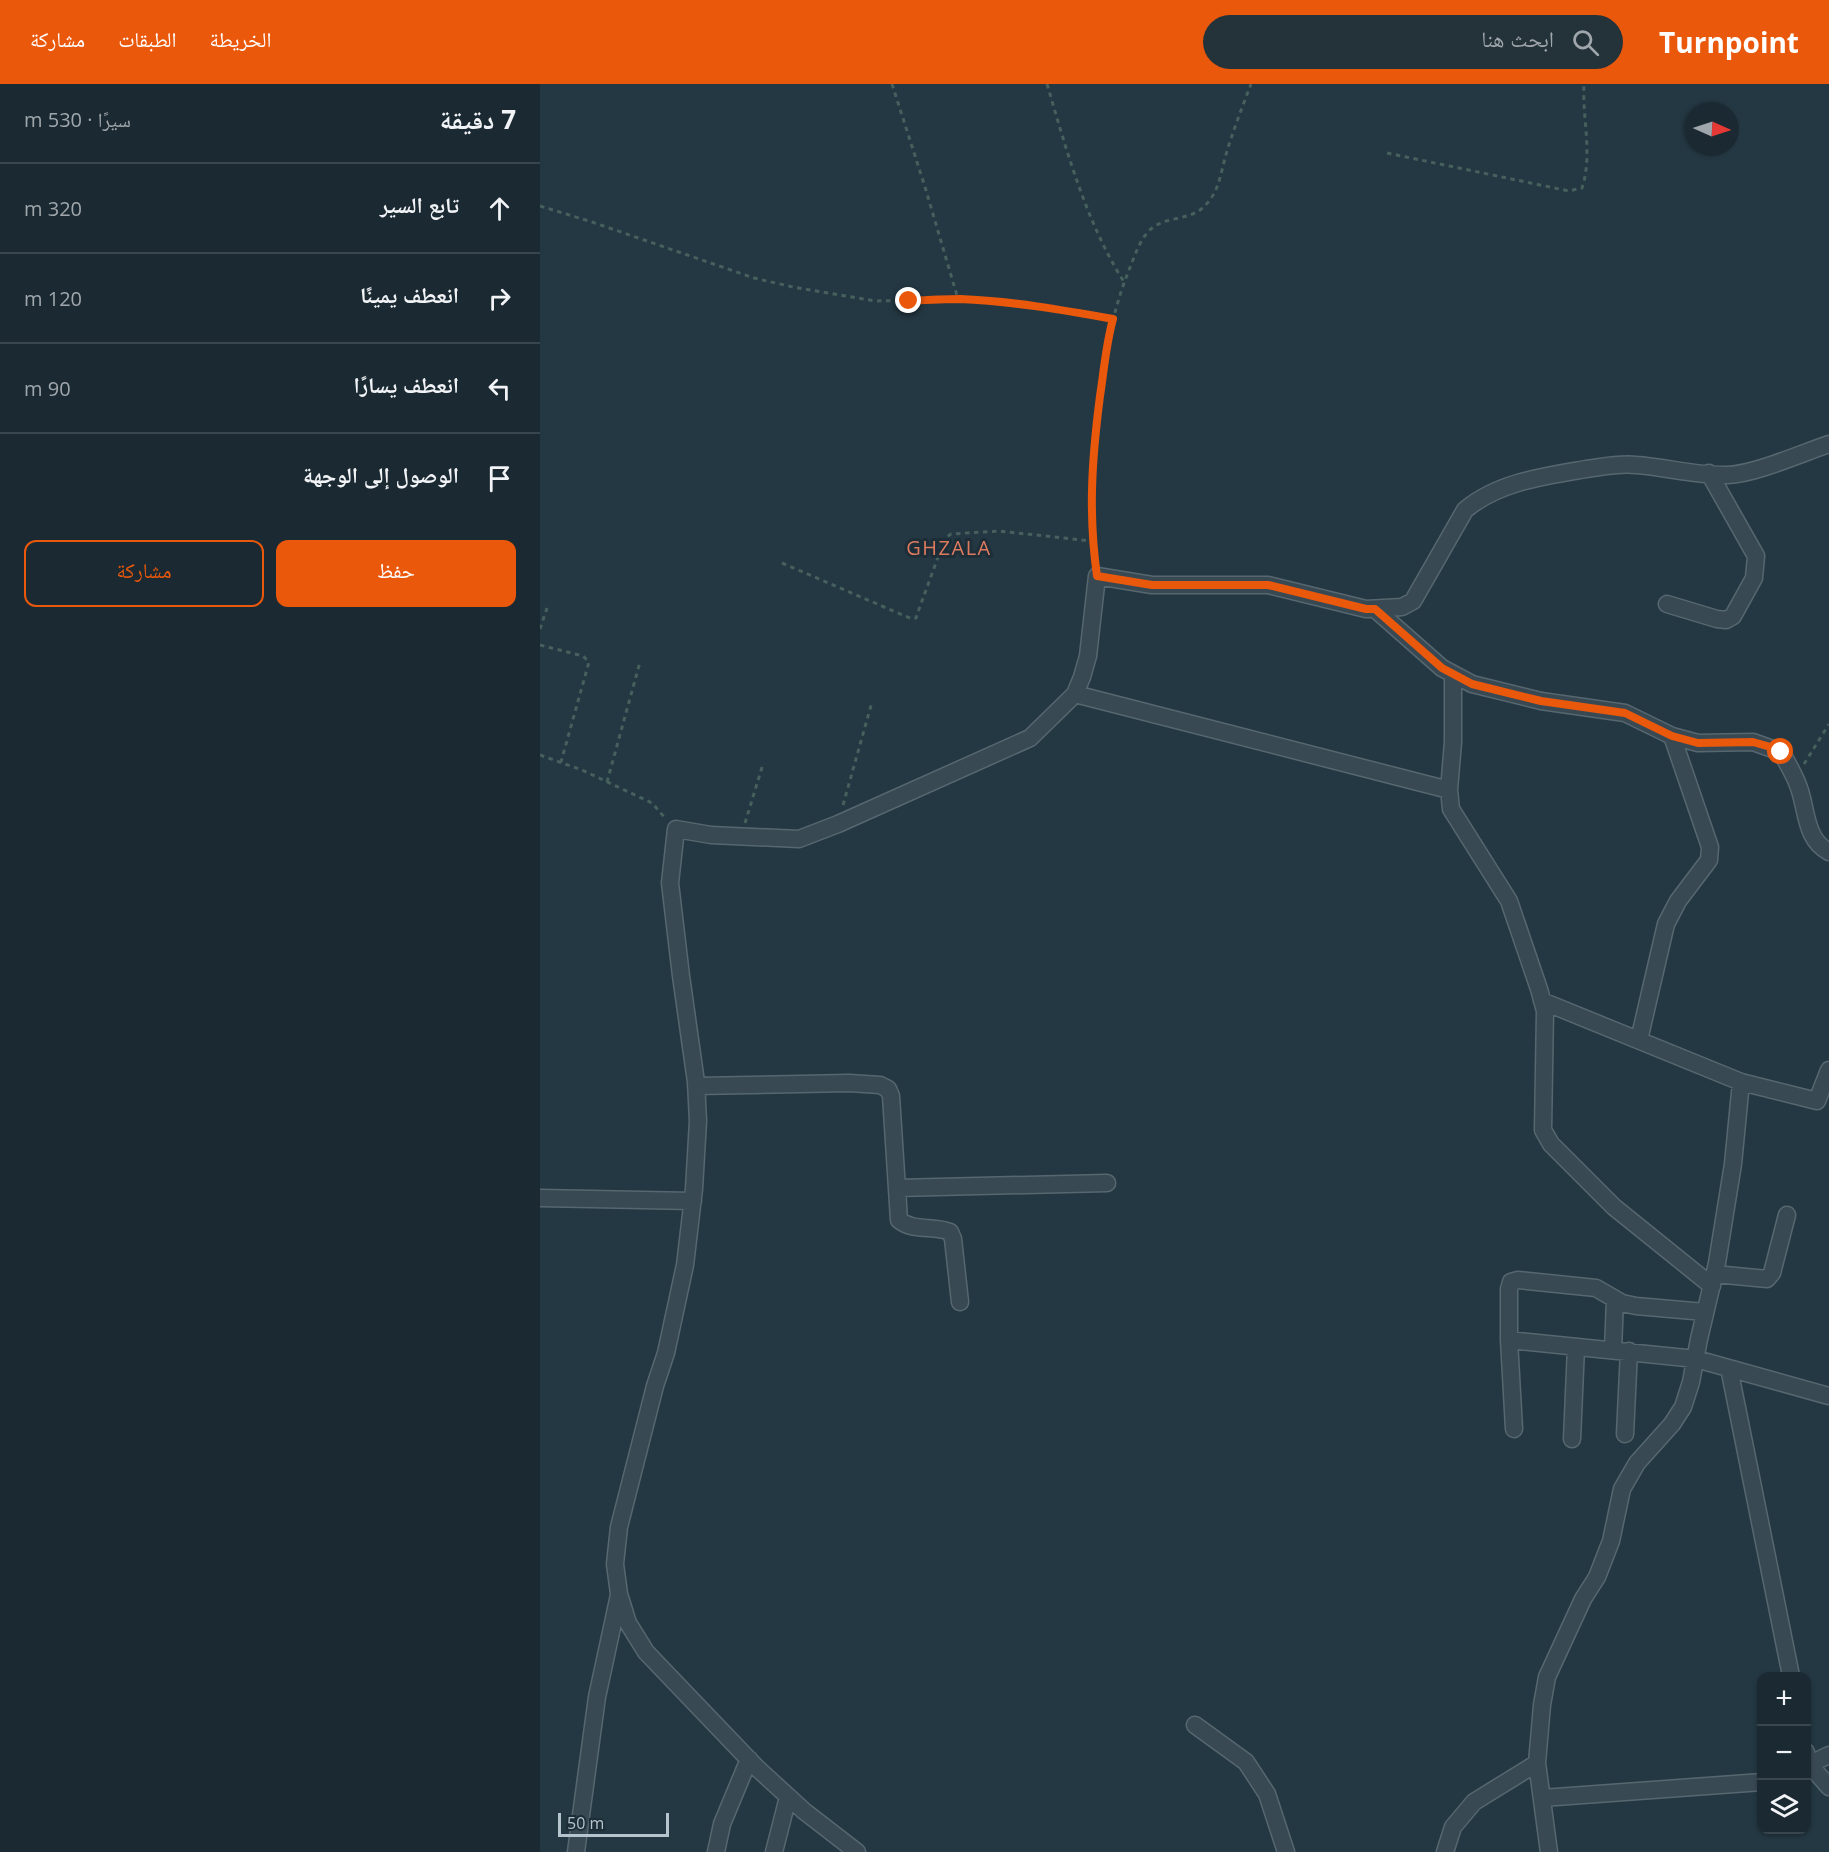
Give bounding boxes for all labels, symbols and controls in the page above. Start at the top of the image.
search box [1203,15,1623,69]
text: ابحث هنا [1481,23,1554,53]
text: Turnpoint [1659,23,1799,61]
text: مشاركة [30,25,85,53]
text: الطبقات [118,25,177,53]
text: الخريطة [210,25,271,53]
icon: search [1569,26,1602,59]
text: 7 دقيقة [440,101,516,137]
north arrow [1685,102,1739,156]
text: سيرًا · 530 m [24,106,131,133]
text: تابع السير [380,189,459,219]
icon: ahead [483,192,516,225]
text: 320 m [24,195,82,222]
text: انعطف يمينًا [360,279,459,309]
icon: right [483,282,516,315]
text: 120 m [24,285,82,312]
route end [895,287,921,313]
text: انعطف يسارًا [354,369,459,399]
icon: left [483,372,516,405]
text: 90 m [24,375,71,402]
text: الوصول إلى الوجهة [303,459,459,489]
icon: arrive [483,462,516,495]
district label: GHZALA [906,534,992,561]
button: مشاركة [24,540,264,607]
button: حفظ [276,540,516,607]
route start [1767,738,1793,764]
map controls [1757,1672,1811,1834]
button: + [1757,1672,1811,1726]
button: − [1757,1726,1811,1780]
button: layers [1757,1780,1811,1834]
scale bar [558,1810,669,1838]
text: 50 m [567,1812,604,1834]

